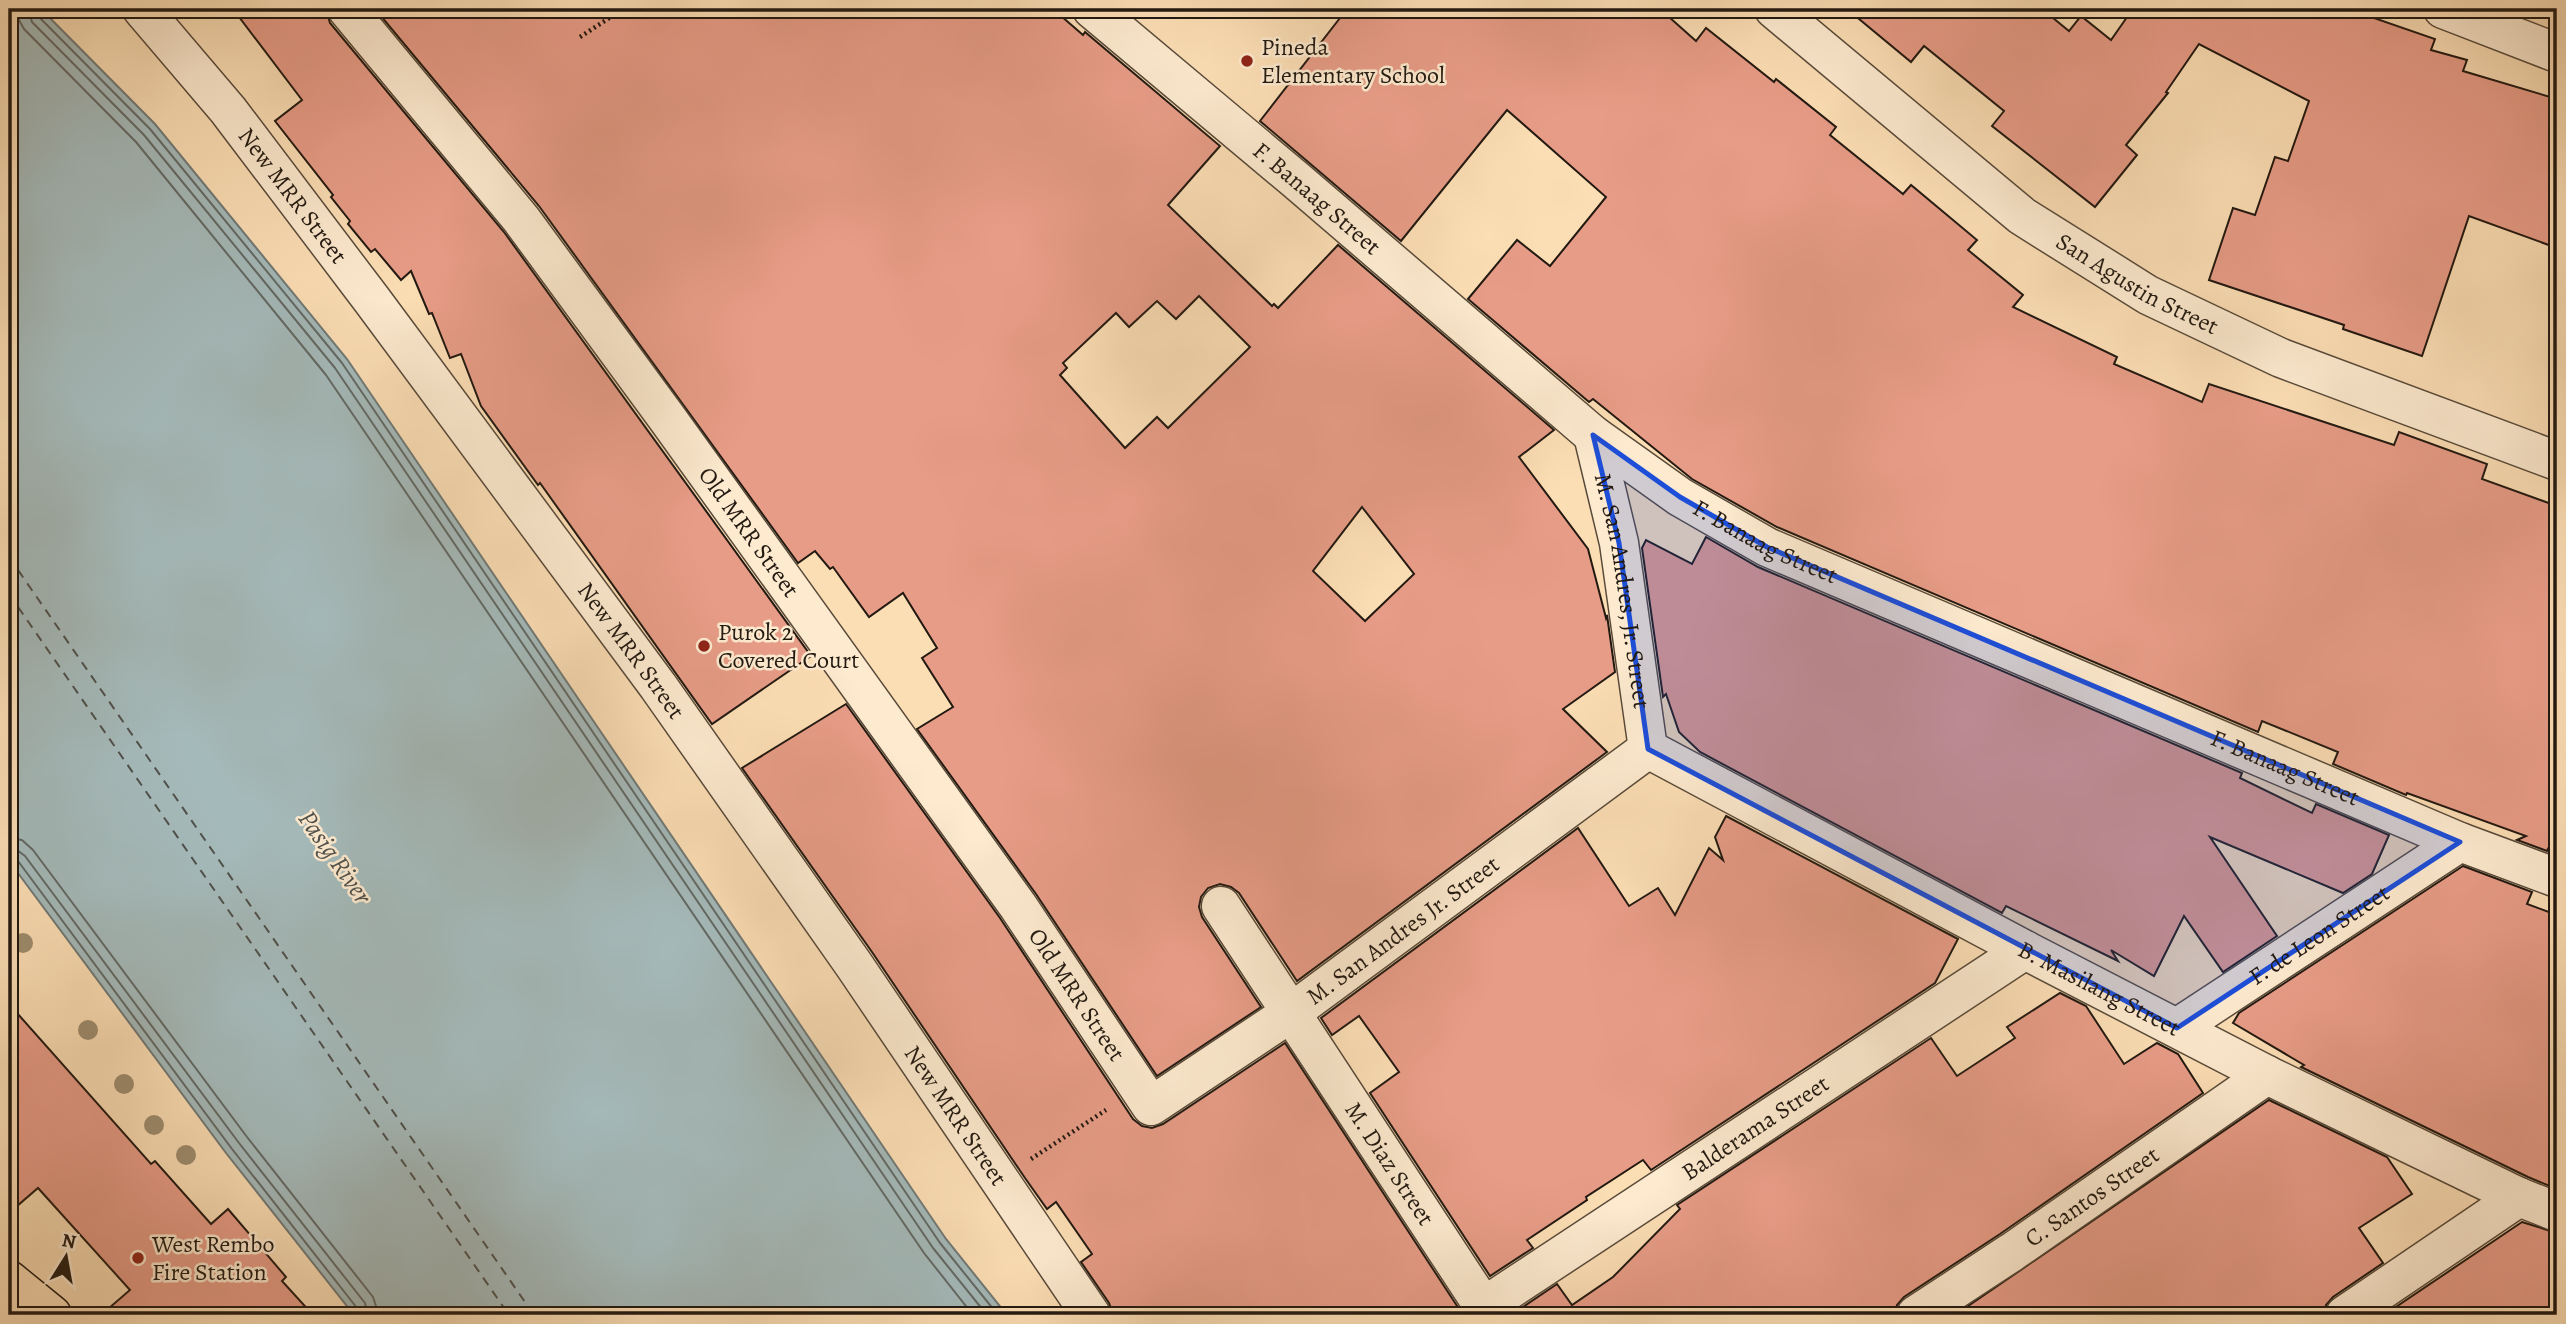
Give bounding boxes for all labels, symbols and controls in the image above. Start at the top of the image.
place label: Pineda Elementary School [1261,31,1445,91]
marker: Pineda Elementary School [1239,53,1255,69]
street label: New MRR Street [231,121,355,270]
street label: F. Banaag Street [1246,135,1388,262]
street label: San Agustin Street [2050,225,2224,342]
street label: Old MRR Street [691,460,807,604]
street label: M. San Andres, Jr. Street [1587,470,1658,711]
street label: F. Banaag Street [1687,492,1843,591]
street label: New MRR Street [570,575,692,725]
place label: Purok 2 Covered Court [718,616,859,676]
marker: Purok 2 Covered Court [696,638,712,654]
street label: F. Banaag Street [2206,722,2365,813]
water label: Pasig River [290,803,381,912]
street label: M. San Andres Jr. Street [1300,848,1506,1012]
street label: F. de Leon Street [2243,877,2396,993]
street label: Old MRR Street [1021,922,1133,1067]
street label: B. Masilang Street [2013,933,2186,1044]
street label: New MRR Street [897,1039,1015,1192]
street label: Balderama Street [1675,1067,1835,1188]
street label: M. Diaz Street [1338,1096,1442,1232]
street label: C. Santos Street [2018,1139,2165,1254]
north arrow [32,1222,102,1292]
text: N [60,1227,78,1255]
place label: West Rembo Fire Station [151,1228,274,1288]
marker: West Rembo Fire Station [130,1250,146,1266]

